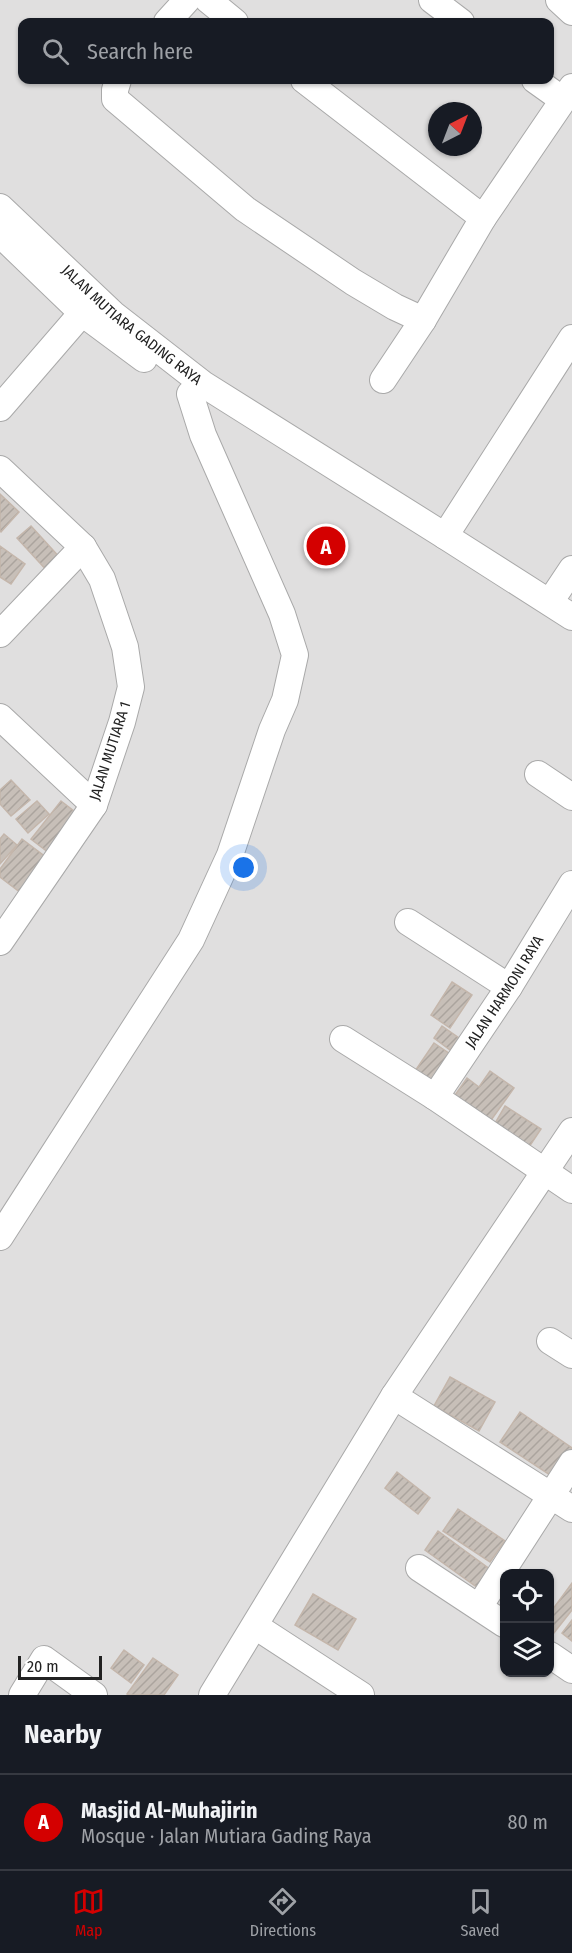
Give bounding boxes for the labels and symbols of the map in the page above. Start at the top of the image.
north arrow [428,102,482,156]
street label: JALAN MUTIARA GADING RAYA [58,261,206,389]
pin: A [306,524,346,568]
street label: JALAN MUTIARA 1 [86,699,134,803]
your location [229,853,258,882]
street label: JALAN HARMONI RAYA [461,932,547,1052]
scale bar [18,1653,102,1680]

